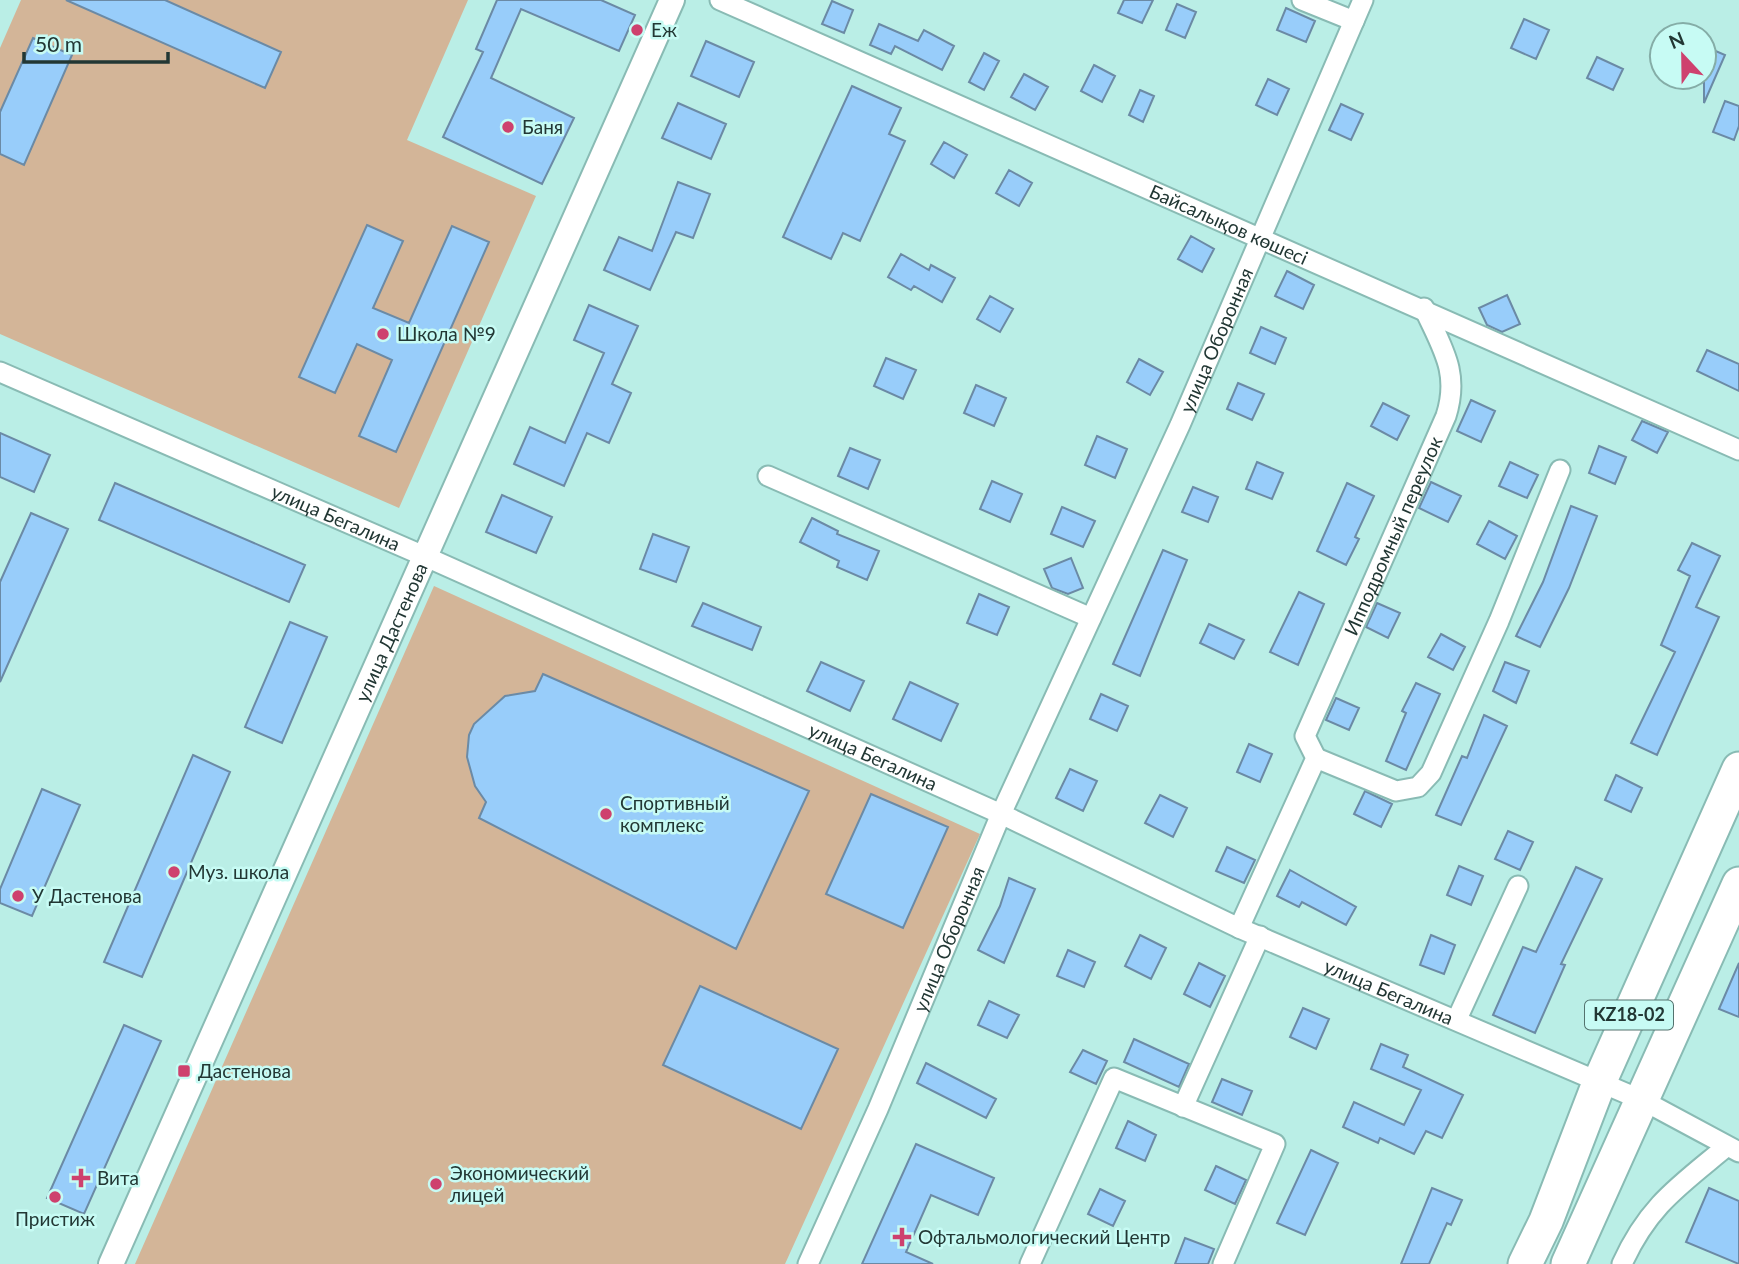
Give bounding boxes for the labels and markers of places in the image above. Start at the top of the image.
place label: Еж [651,18,677,41]
marker: Еж [629,22,645,38]
place label: Баня [522,115,563,138]
marker: Баня [500,119,516,135]
place label: Школа №9 [397,322,496,345]
marker: Школа №9 [375,326,391,342]
place label: Спортивный комплекс [620,791,730,836]
marker: Спортивный комплекс [598,806,614,822]
place label: Муз. школа [188,860,289,883]
marker: Муз. школа [166,864,182,880]
place label: У Дастенова [32,884,142,907]
marker: У Дастенова [10,888,26,904]
place label: Дастенова [198,1059,291,1082]
marker: Дастенова [176,1063,192,1079]
place label: Экономический лицей [450,1161,589,1206]
place label: Вита [97,1166,139,1189]
marker: Вита [71,1168,91,1188]
marker: Экономический лицей [428,1176,444,1192]
marker: Пристиж [47,1189,63,1205]
place label: Пристиж [15,1207,95,1230]
place label: Офтальмологический Центр [918,1225,1171,1248]
marker: Офтальмологический Центр [892,1227,912,1247]

